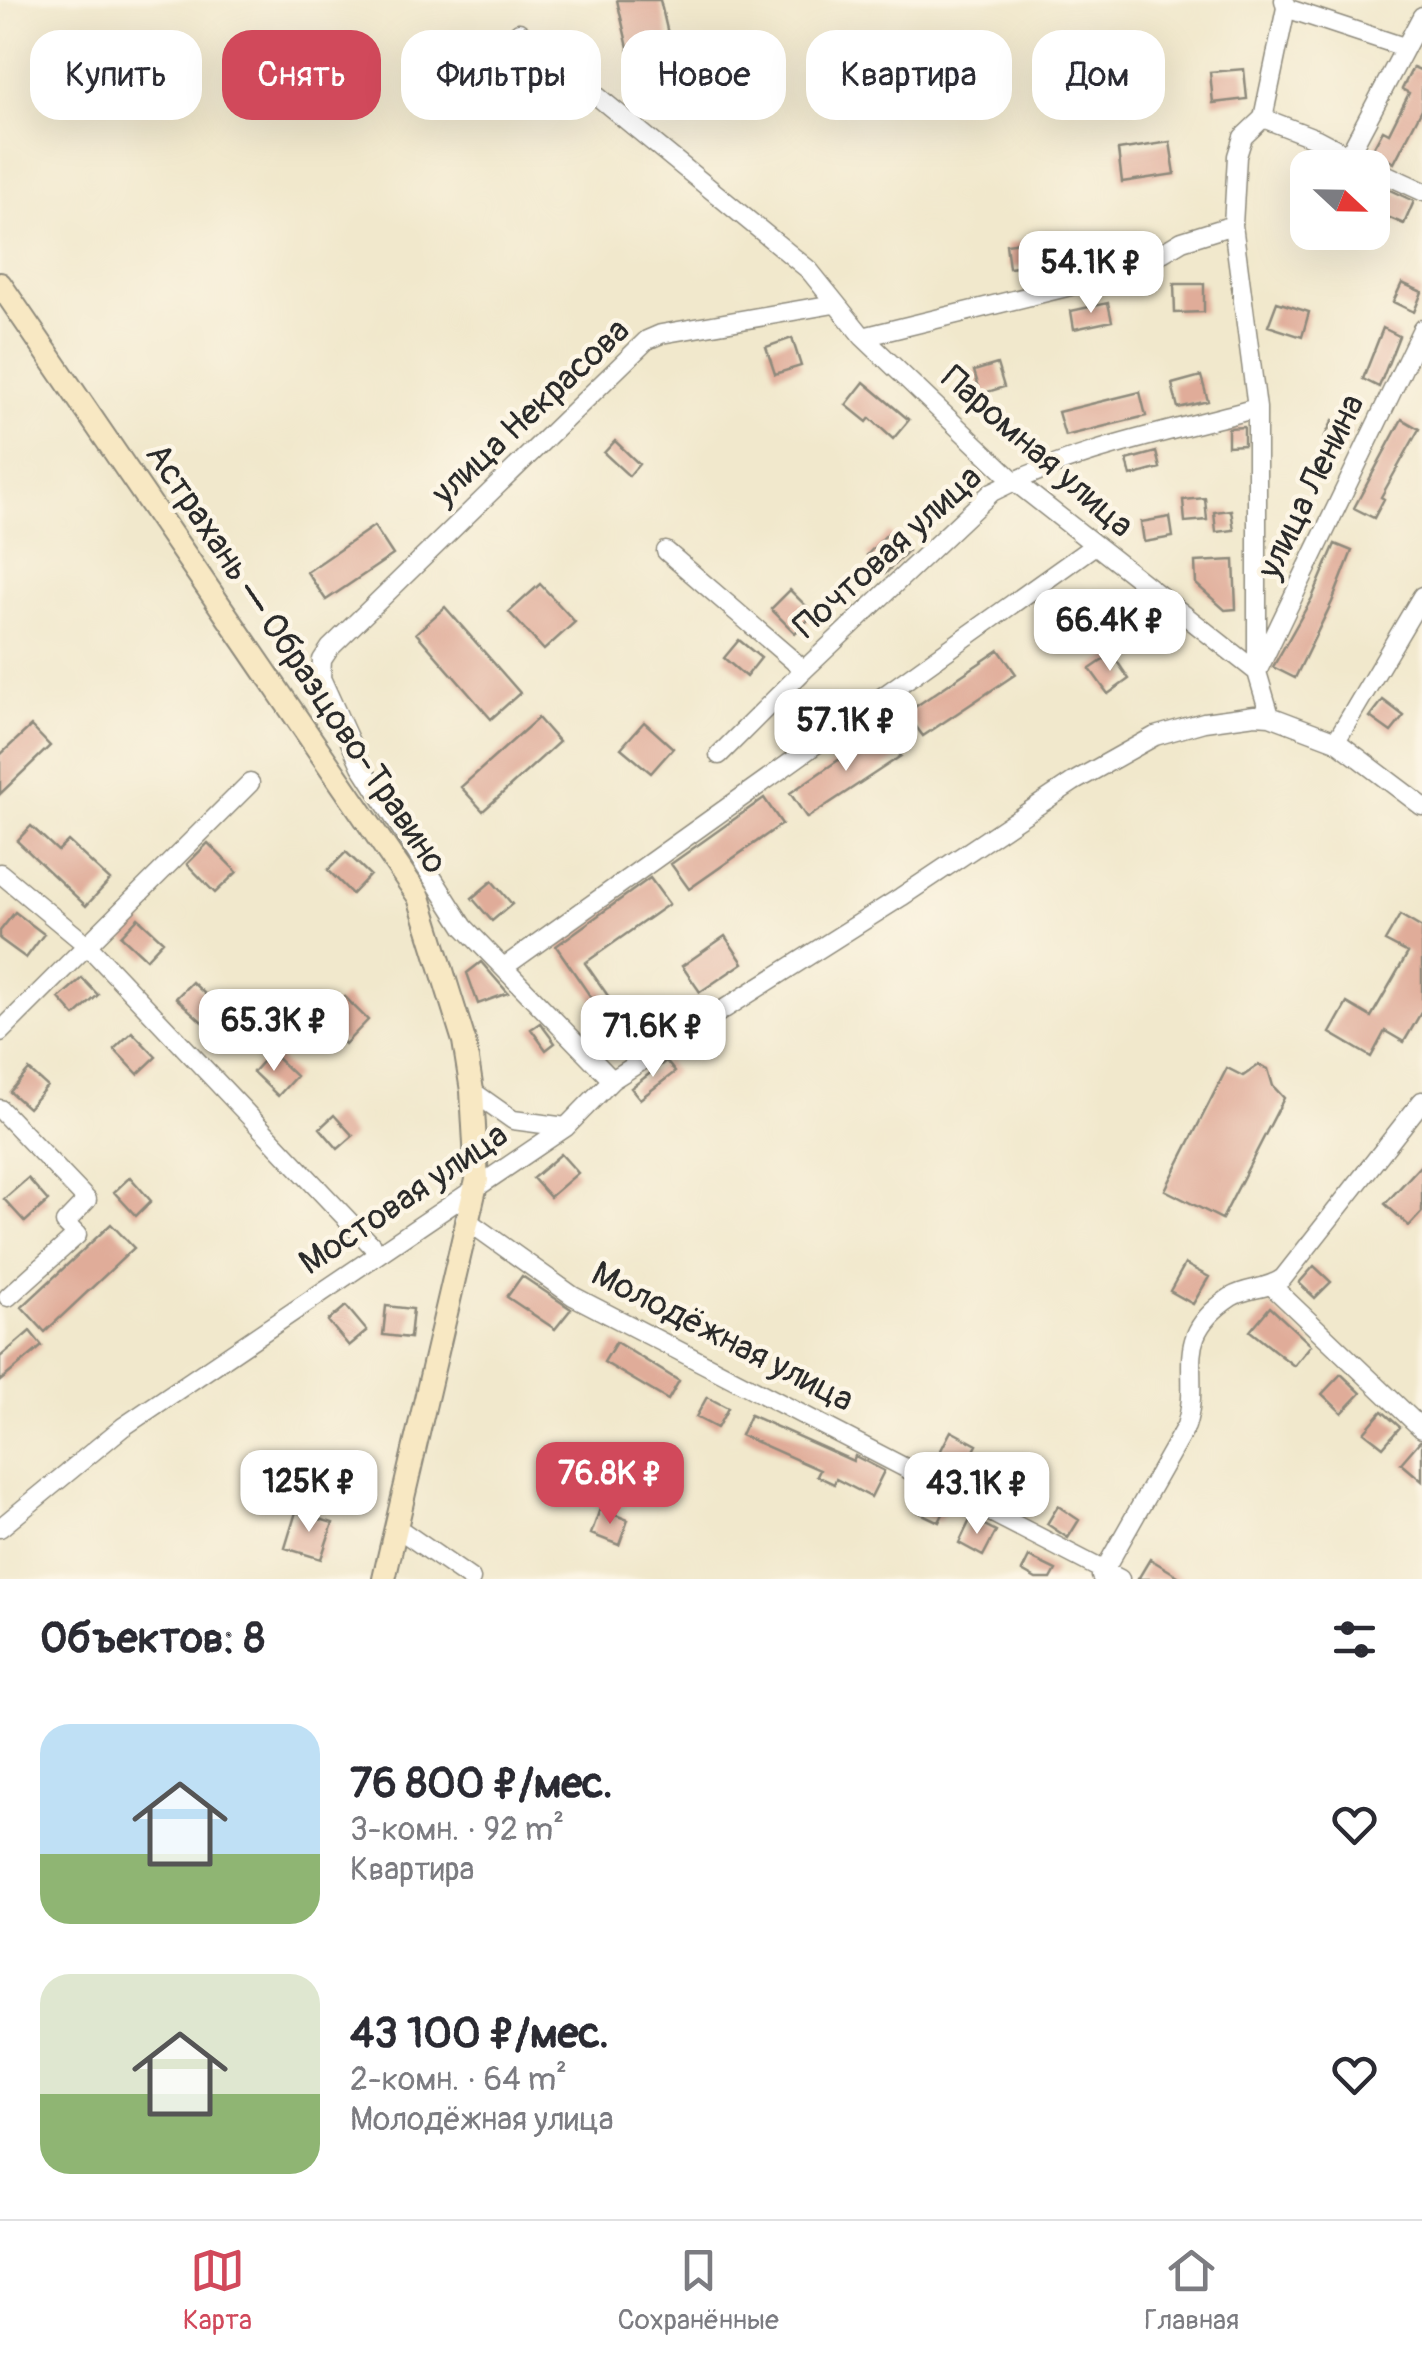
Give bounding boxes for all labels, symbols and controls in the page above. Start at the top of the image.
chip: Купить [30,30,202,120]
chip: Снять [222,30,381,120]
chip: Фильтры [401,30,601,120]
chip: Новое [621,30,786,120]
chip: Квартира [806,30,1012,120]
chip: Дом [1032,30,1165,120]
north arrow [1290,150,1390,250]
map controls [1290,150,1390,250]
pin: 54.1K ₽ [999,231,1183,316]
text: 54.1K ₽ [1041,243,1141,283]
street label: улица Некрасова [422,309,639,515]
street label: Паромная улица [932,356,1143,547]
street label: улица Ленина [1247,387,1374,587]
street label: Астрахань — Образцово-Травино [135,435,457,882]
street label: Почтовая улица [784,456,991,648]
pin: 66.4K ₽ [1018,589,1202,674]
text: 66.4K ₽ [1056,601,1164,641]
pin: 57.1K ₽ [754,689,938,774]
text: 57.1K ₽ [796,701,896,741]
pin: 65.3K ₽ [182,989,366,1074]
pin: 71.6K ₽ [561,995,745,1080]
text: 65.3K ₽ [221,1001,327,1041]
text: 71.6K ₽ [603,1007,703,1047]
street label: Мостовая улица [291,1113,516,1285]
street label: Молодёжная улица [584,1252,861,1422]
pin: 76.8K ₽ [518,1442,702,1527]
pin: 125K ₽ [228,1450,390,1535]
pin: 43.1K ₽ [885,1452,1069,1537]
text: 76.8K ₽ [558,1454,662,1494]
text: 125K ₽ [262,1462,356,1502]
text: 43.1K ₽ [926,1464,1028,1504]
icon: filters [1327,1612,1382,1667]
text: Объектов: 8 [40,1613,265,1665]
text: 76 800 ₽/мес. [350,1758,613,1810]
icon: home [120,1764,240,1884]
icon: heart [1327,1797,1382,1852]
text: 3-комн. · 92 m² [350,1810,564,1850]
text: Квартира [350,1850,474,1890]
text: 43 100 ₽/мес. [350,2008,609,2060]
icon: home [120,2014,240,2134]
icon: heart [1327,2047,1382,2102]
text: 2-комн. · 64 m² [350,2060,567,2100]
text: Молодёжная улица [350,2100,614,2140]
tab: Карта [183,2243,252,2338]
tab: Сохранённые [617,2243,779,2338]
tab: Главная [1144,2243,1239,2338]

